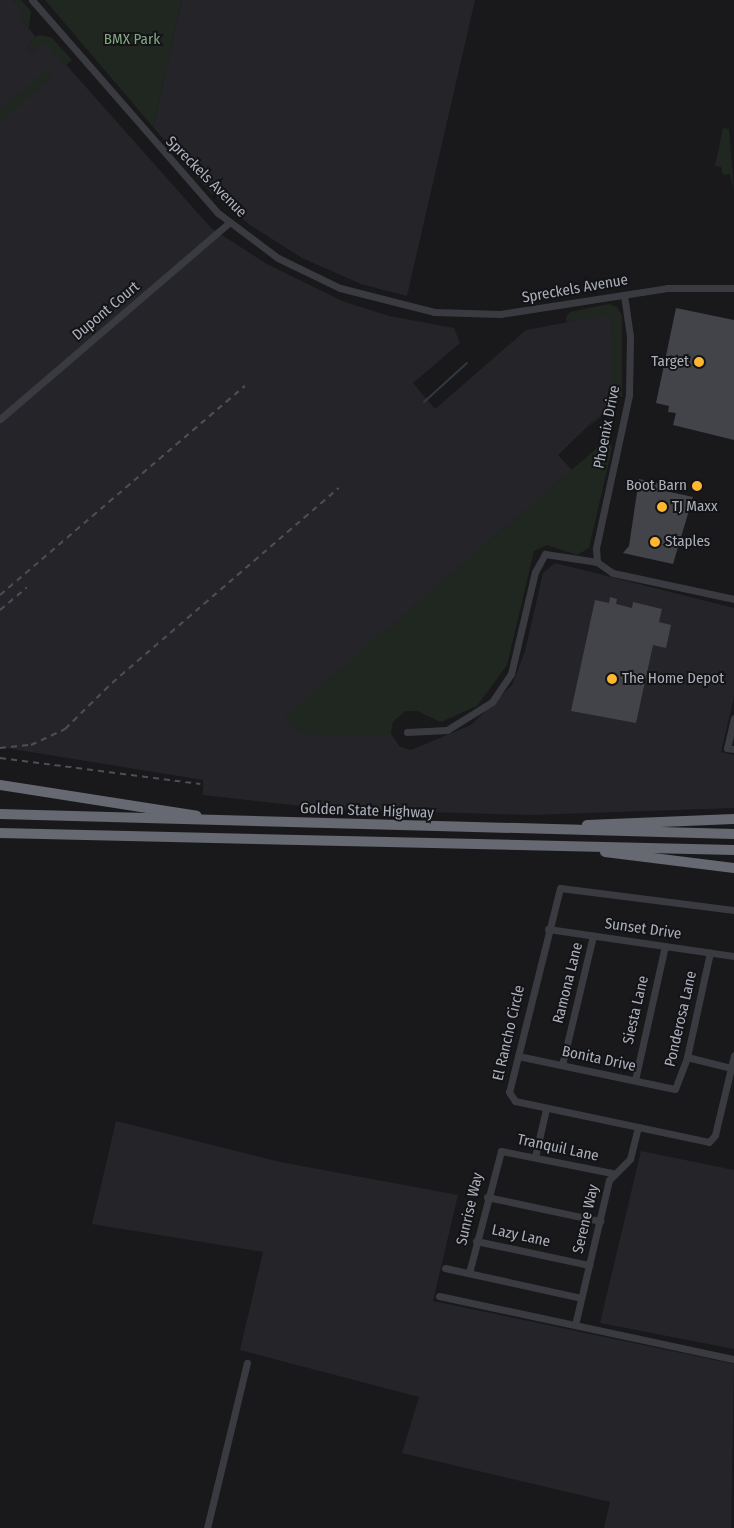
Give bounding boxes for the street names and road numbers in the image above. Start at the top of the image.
street label: Spreckels Avenue [162,133,250,221]
street label: Spreckels Avenue [521,271,629,307]
street label: Dupont Court [69,278,143,344]
street label: Phoenix Drive [590,384,624,470]
street label: Golden State Highway [300,800,434,822]
street label: Sunset Drive [604,915,682,943]
street label: Ramona Lane [549,941,587,1025]
street label: Ponderosa Lane [661,969,701,1069]
street label: Siesta Lane [619,974,653,1046]
street label: El Rancho Circle [489,984,529,1082]
street label: Bonita Drive [560,1042,638,1076]
street label: Tranquil Lane [516,1131,600,1165]
street label: Sunrise Way [453,1171,487,1247]
street label: Serene Way [569,1183,603,1255]
street label: Lazy Lane [490,1221,552,1251]

